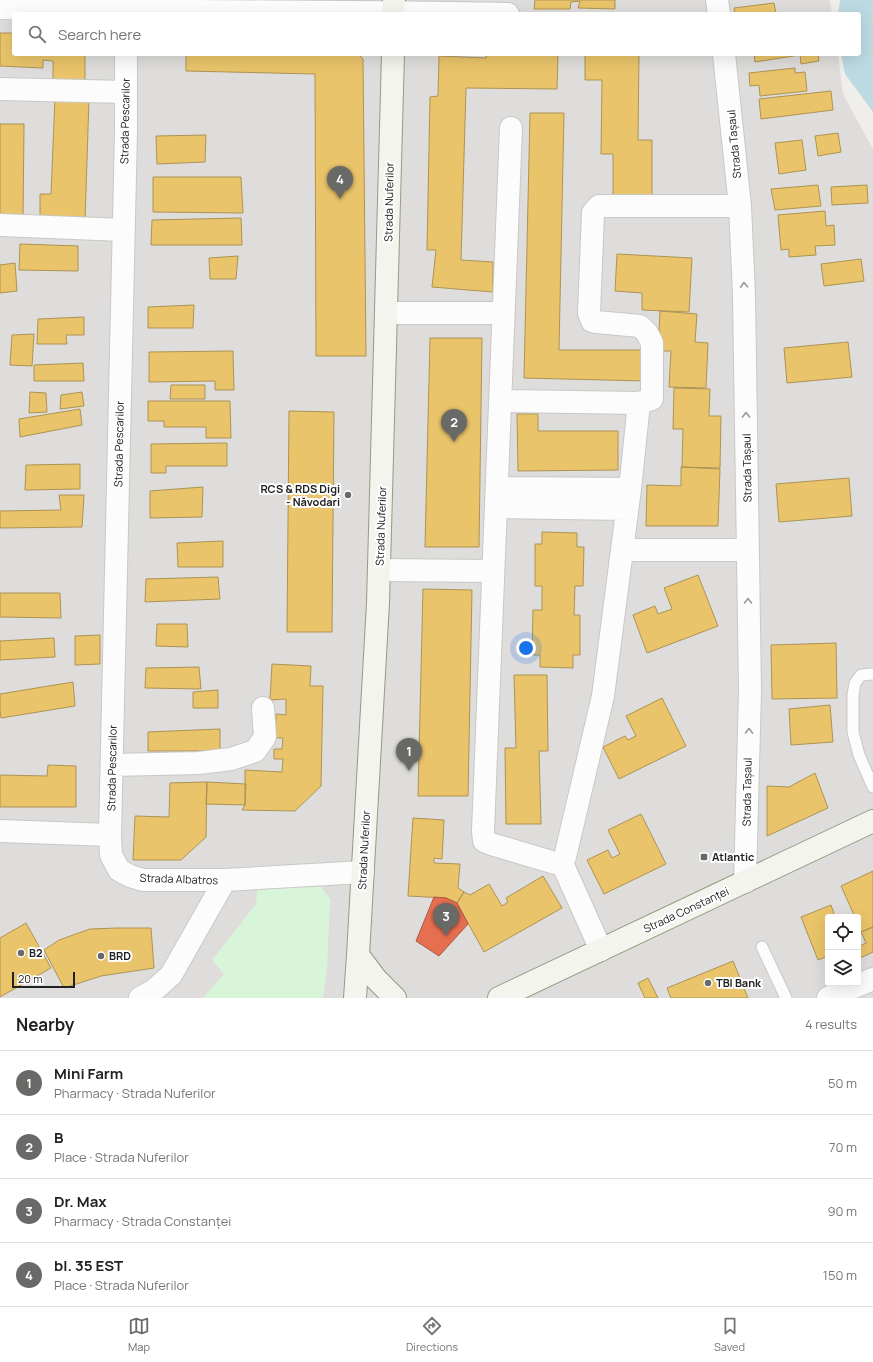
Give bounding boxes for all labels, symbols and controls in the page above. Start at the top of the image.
search box [12,12,861,56]
icon: search [26,23,48,45]
text: Search here [58,24,141,45]
street label: Strada Pescarilor [116,78,133,164]
street label: Strada Tașaul [723,109,744,179]
street label: Strada Nuferilor [380,162,397,242]
pin: 4 [327,166,353,199]
one-way arrow [739,282,748,288]
street label: Strada Pescarilor [110,401,127,487]
pin: 2 [441,409,467,442]
one-way arrow [742,412,750,418]
street label: Strada Tașaul [738,434,755,503]
place label: RCS & RDS Digi - Năvodari [261,481,340,509]
street label: Strada Nuferilor [372,486,389,566]
marker: RCS & RDS Digi - Năvodari [343,490,353,500]
one-way arrow [744,598,752,604]
your location [516,638,536,658]
street label: Strada Pescarilor [103,725,120,811]
one-way arrow [745,728,753,734]
pin: 1 [396,738,422,771]
street label: Strada Tașaul [738,757,755,826]
street label: Strada Nuferilor [354,810,373,890]
place label: Atlantic [712,849,754,864]
marker: Atlantic [699,852,709,862]
street label: Strada Albatros [140,870,219,887]
street label: Strada Constanței [641,883,731,936]
pin: 3 [433,903,459,936]
map controls [825,914,861,986]
button: locate [825,914,861,950]
place label: B2 [29,945,43,960]
marker: B2 [16,948,26,958]
place label: BRD [109,948,131,963]
button: layers [825,950,861,986]
marker: BRD [96,951,106,961]
scale bar [12,970,75,989]
text: 20 m [18,971,43,986]
place label: TBI Bank [716,975,762,990]
marker: TBI Bank [703,978,713,988]
text: Nearby [16,1013,74,1036]
text: 4 results [805,1015,857,1033]
text: Mini Farm [54,1063,123,1084]
text: 1 [26,1074,32,1092]
text: 50 m [828,1074,857,1092]
text: Pharmacy · Strada Nuferilor [54,1084,216,1102]
text: B [54,1127,63,1148]
text: 2 [25,1138,33,1156]
text: 70 m [829,1138,857,1156]
text: Place · Strada Nuferilor [54,1148,189,1166]
text: Dr. Max [54,1191,107,1212]
text: 3 [25,1202,33,1220]
text: 90 m [827,1202,857,1220]
text: Pharmacy · Strada Constanței [54,1212,231,1230]
text: bl. 35 EST [54,1255,123,1276]
text: 4 [25,1266,33,1284]
text: 150 m [823,1266,857,1284]
text: Place · Strada Nuferilor [54,1276,189,1294]
tab: Map [128,1315,150,1354]
tab: Directions [406,1315,458,1354]
tab: Saved [714,1315,745,1354]

